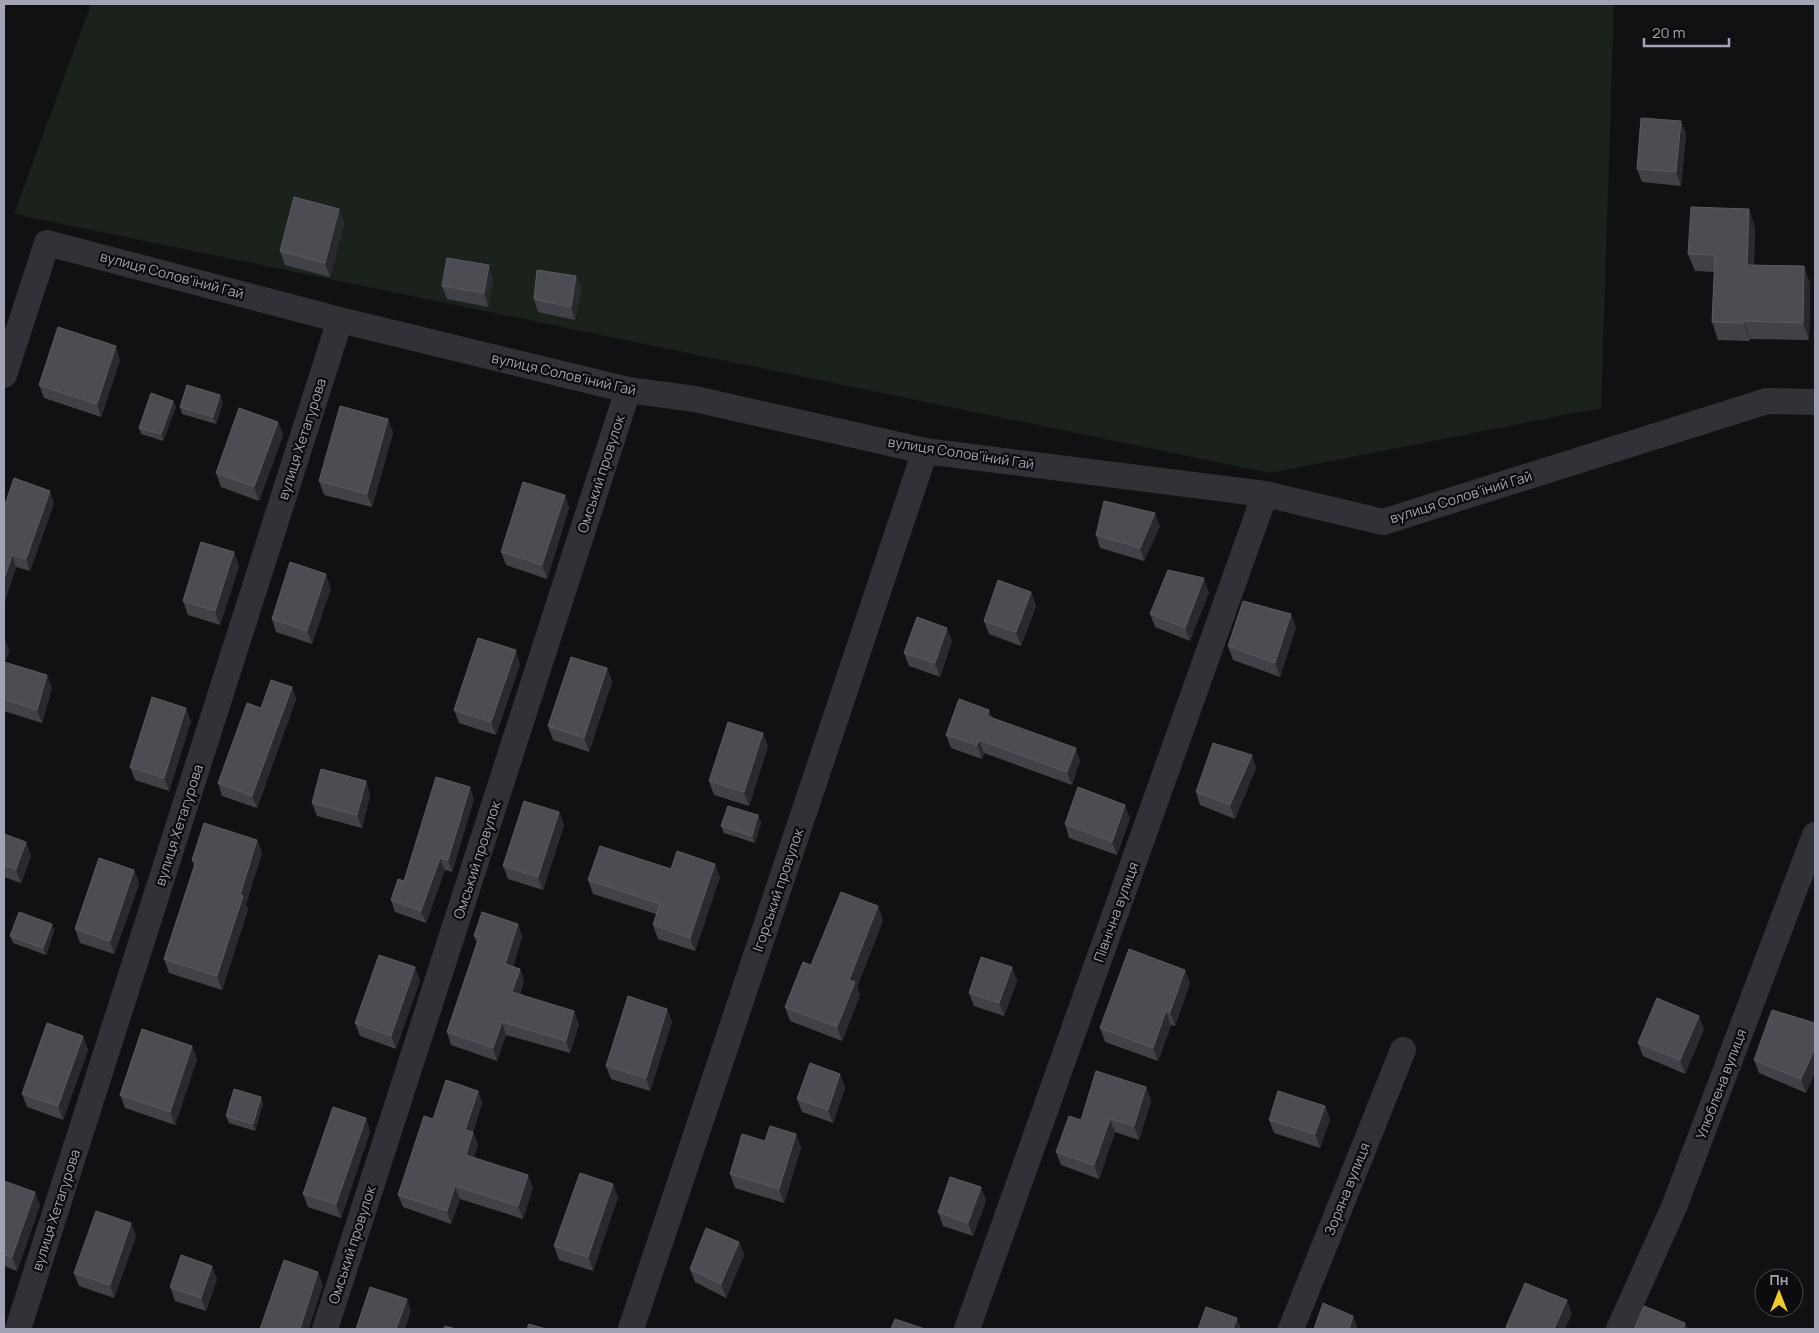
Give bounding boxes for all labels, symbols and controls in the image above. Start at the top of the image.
scale bar [1644,15,1729,47]
text: 20 m [1652,22,1685,43]
street label: вулиця Солов'їний Гай [98,246,246,303]
street label: вулиця Солов'їний Гай [490,348,638,399]
street label: вулиця Хетагурова [273,376,330,502]
street label: Омський провулок [572,411,629,535]
street label: вулиця Солов'їний Гай [887,432,1036,473]
street label: вулиця Солов'їний Гай [1387,466,1534,527]
street label: вулиця Хетагурова [150,762,207,888]
street label: Омський провулок [448,797,505,921]
street label: Ігорський провулок [747,825,808,954]
street label: Північна вулиця [1089,859,1142,965]
street label: Улюблена вулиця [1691,1026,1750,1142]
street label: Зоряна вулиця [1319,1140,1374,1238]
street label: вулиця Хетагурова [27,1147,84,1273]
street label: Омський провулок [323,1182,380,1306]
north arrow [1754,1268,1804,1318]
text: Пн [1770,1270,1788,1289]

